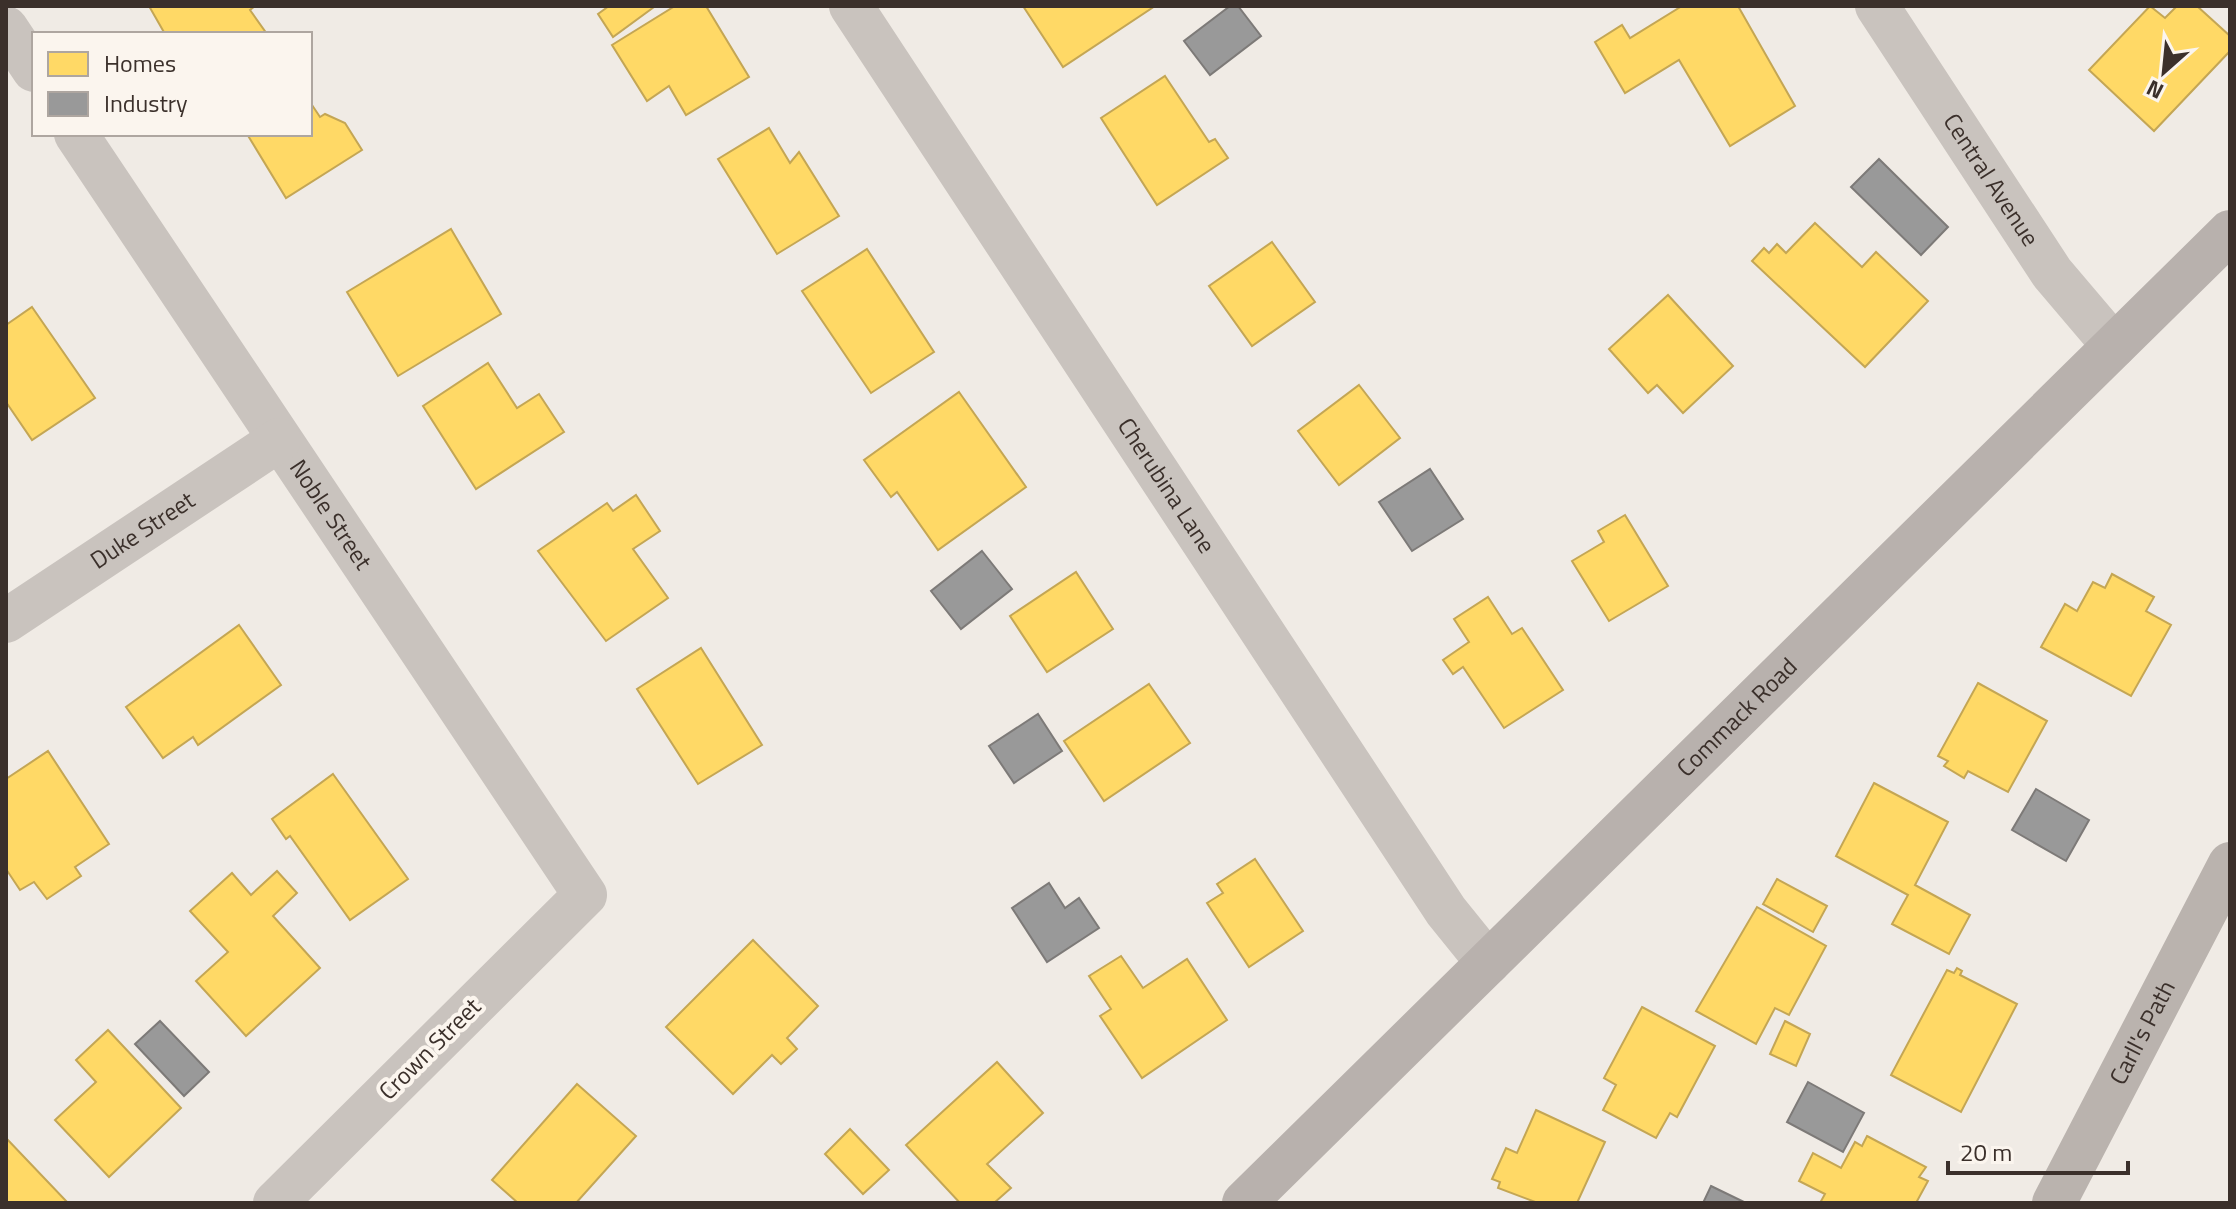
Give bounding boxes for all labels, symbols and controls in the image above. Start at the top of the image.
legend [32,32,312,136]
north arrow [2124,32,2204,112]
text: Homes [104,45,176,81]
text: N [2140,71,2169,108]
text: Industry [104,85,188,121]
street label: Central Avenue [1935,106,2049,253]
street label: Cherubina Lane [1109,410,1225,560]
street label: Noble Street [281,452,382,577]
street label: Duke Street [83,481,202,577]
street label: Commack Road [1668,649,1805,785]
street label: Carll's Path [2100,974,2184,1091]
street label: Crown Street [370,989,489,1108]
scale bar [1948,1125,2128,1175]
text: 20 m [1960,1134,2012,1170]

